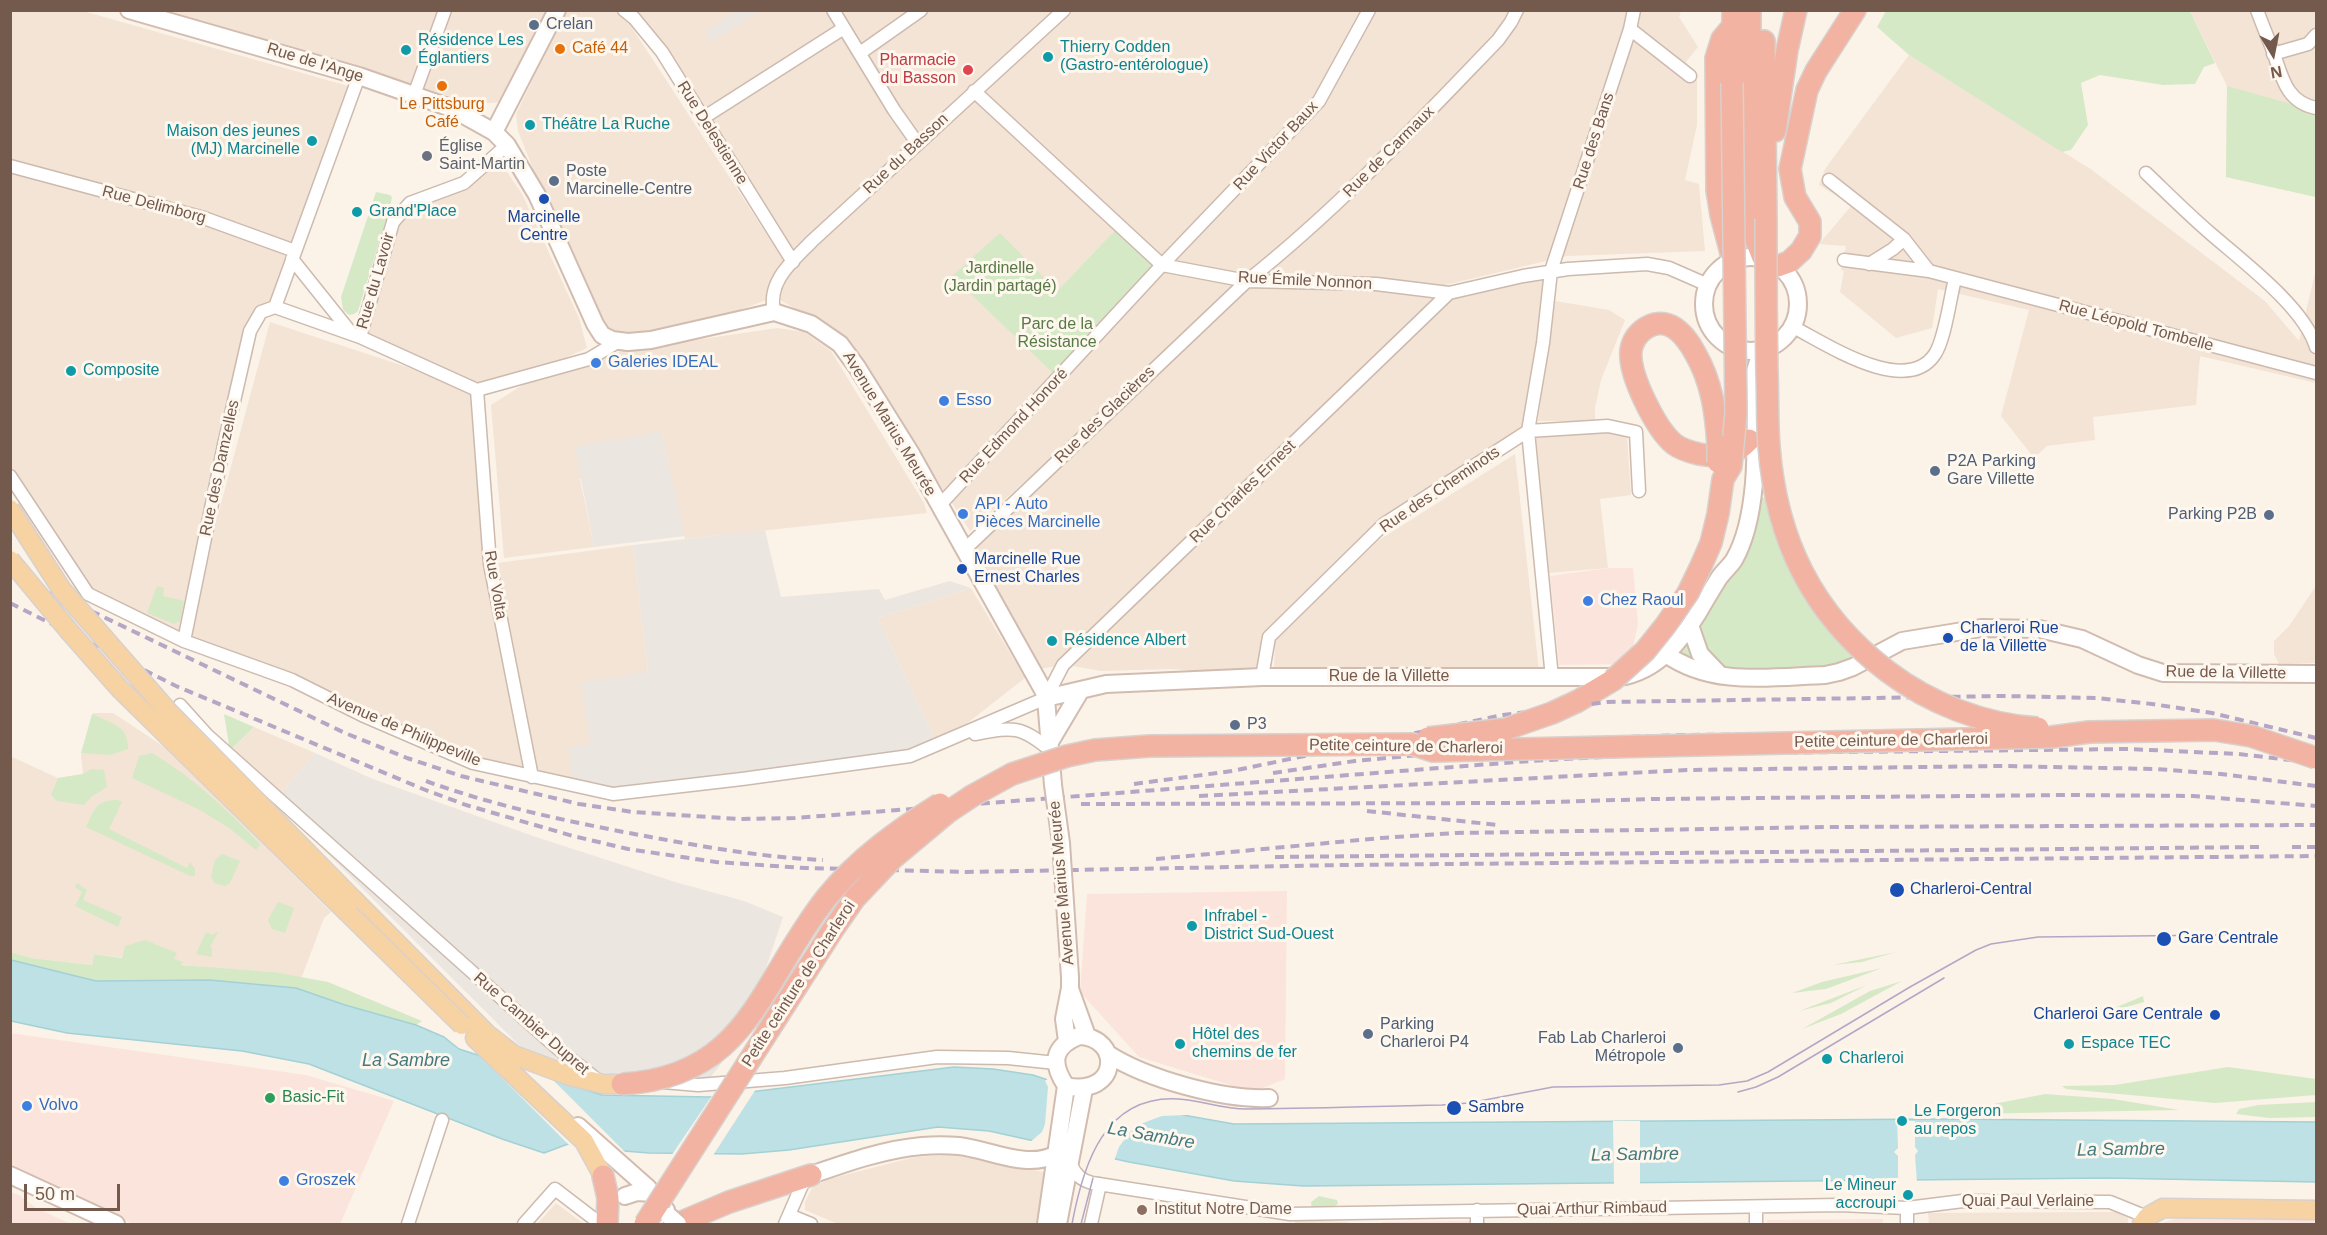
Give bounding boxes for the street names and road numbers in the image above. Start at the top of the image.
street label: Rue de l'Ange [264,39,366,87]
street label: Rue Delestienne [673,78,751,188]
street label: Rue des Bans [1569,90,1619,192]
street label: Rue Victor Baux [1230,97,1322,195]
street label: Rue de Carmaux [1339,102,1439,202]
street label: Rue du Basson [859,110,953,198]
street label: Rue Delimborg [100,182,208,228]
street label: Rue du Lavoir [353,230,399,332]
street label: Rue Émile Nonnon [1237,268,1373,294]
street label: Rue Léopold Tombelle [2057,296,2215,356]
street label: Avenue Marius Meurée [838,348,940,500]
street label: Rue des Glacières [1051,362,1159,468]
street label: Rue Edmond Honoré [956,364,1072,488]
street label: Rue des Damzelles [196,398,244,538]
street label: Rue Charles Ernest [1186,437,1300,547]
street label: Rue des Cheminots [1376,443,1504,537]
street label: Rue Volta [480,549,510,621]
street label: Rue de la Villette [2166,662,2286,684]
street label: Rue de la Villette [1329,667,1449,687]
street label: Avenue de Philippeville [324,689,484,771]
street label: Petite ceinture de Charleroi [1794,730,1988,752]
street label: Petite ceinture de Charleroi [1309,736,1503,758]
street label: Avenue Marius Meurée [1045,800,1079,966]
street label: Petite ceinture de Charleroi [738,897,860,1071]
street label: Rue Cambier Dupret [469,969,593,1079]
street label: Quai Paul Verlaine [1962,1192,2094,1212]
street label: Quai Arthur Rimbaud [1517,1198,1667,1220]

